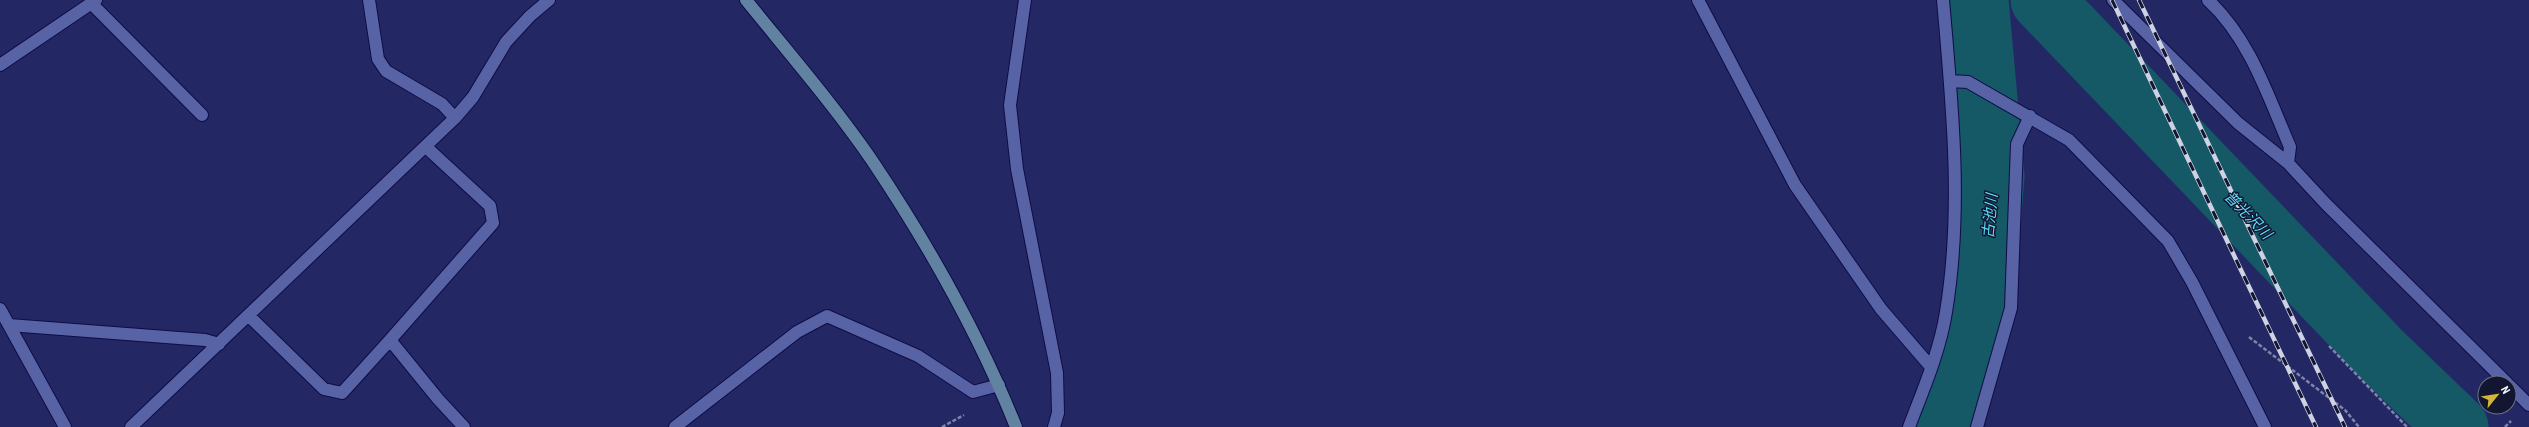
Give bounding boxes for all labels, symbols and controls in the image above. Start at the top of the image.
water label: 普光沢川 [2221,187,2277,244]
water label: 古池川 [1979,191,2001,239]
north arrow [2477,375,2517,415]
text: N [2498,384,2513,397]

